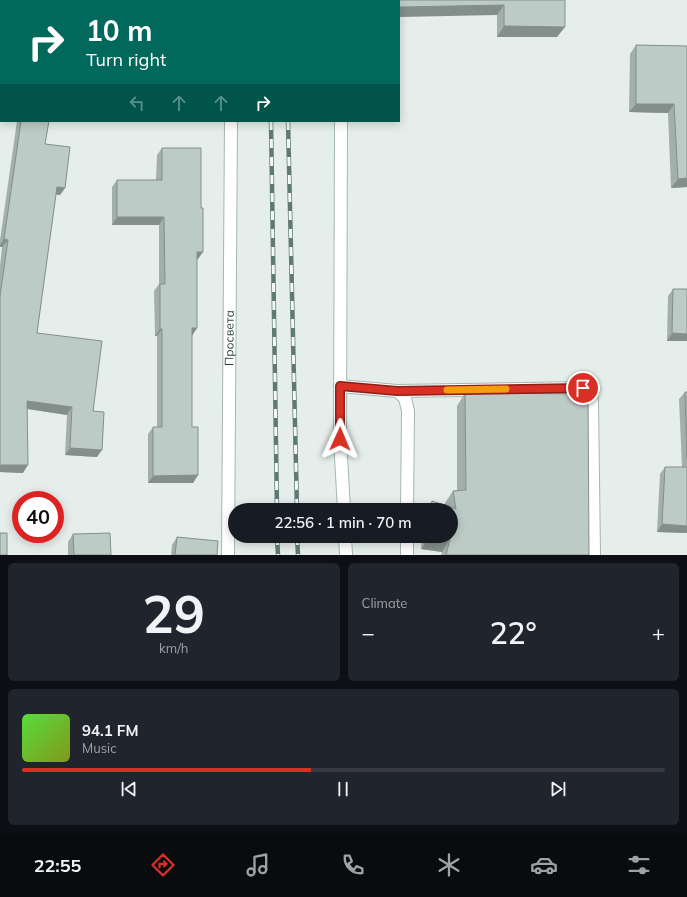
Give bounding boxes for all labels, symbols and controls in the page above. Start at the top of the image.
text: 10 m [86,13,152,48]
icon: right [20,16,72,68]
text: Turn right [86,48,166,71]
icon: left [126,92,148,114]
icon: ahead [168,92,190,114]
icon: ahead [210,92,232,114]
icon: right [252,92,274,114]
street label: Просвета [221,310,237,366]
pin [566,371,600,405]
icon: arrive [572,377,594,399]
position arrow [319,418,361,460]
speed limit sign: 40 [12,491,64,543]
text: 22:56 · 1 min · 70 m [274,513,412,532]
text: 29 [143,581,205,646]
text: Climate [362,595,407,611]
text: 22° [490,614,537,652]
text: − [362,619,375,647]
text: + [652,619,665,647]
text: km/h [159,640,188,656]
text: 94.1 FM [82,721,138,740]
text: Music [82,740,117,756]
icon: previous [118,778,140,800]
icon: pause [332,778,354,800]
icon: next [547,778,569,800]
icon: directions [149,851,177,879]
icon: music [244,851,272,879]
icon: phone [339,851,367,879]
icon: climate [435,851,463,879]
icon: car [530,851,558,879]
icon: filters [625,851,653,879]
text: 22:55 [34,854,81,877]

